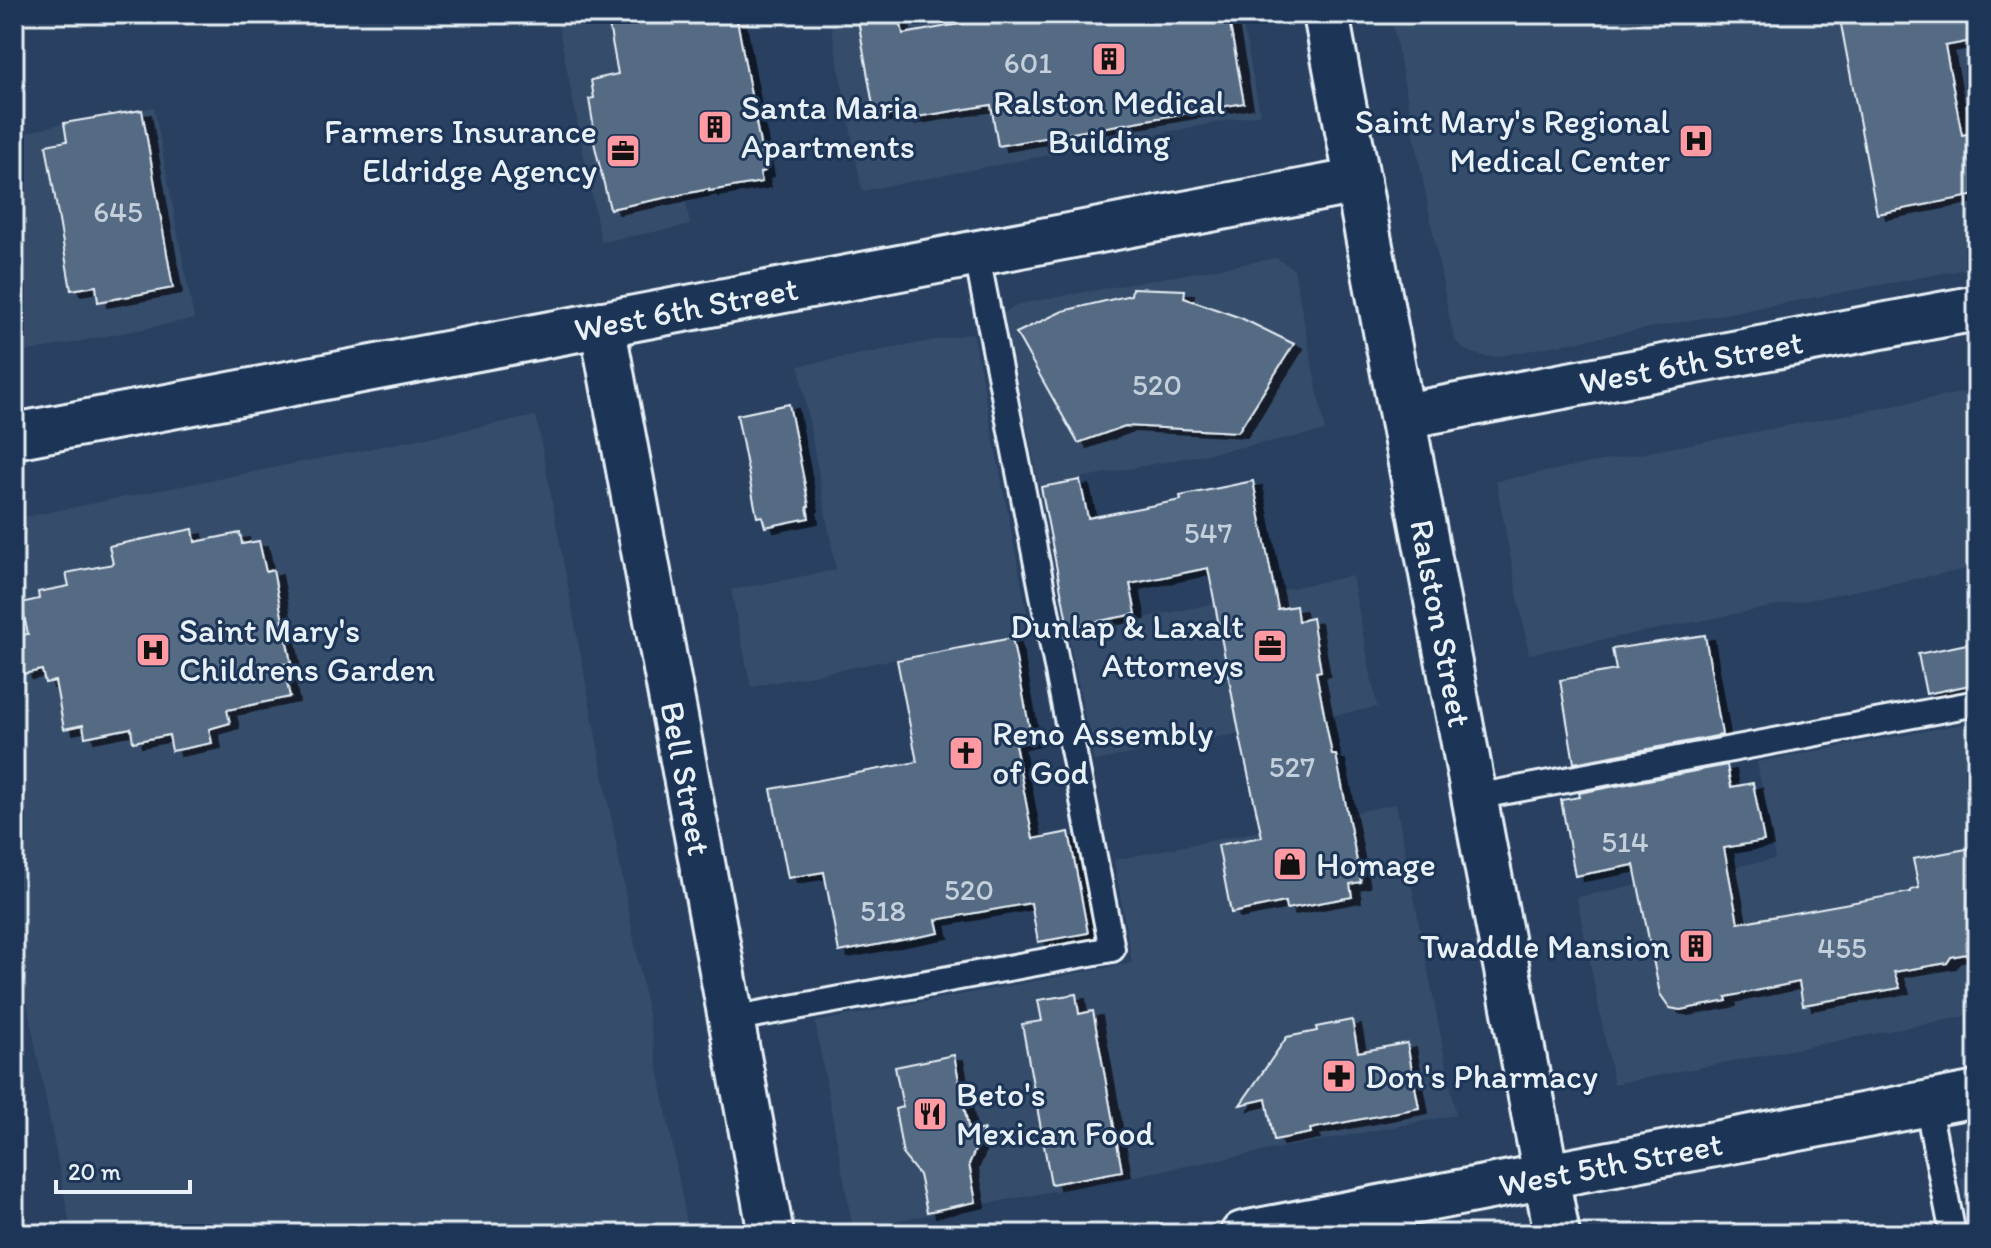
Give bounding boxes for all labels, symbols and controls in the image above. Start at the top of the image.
building icon: Ralston Medical Building [1090,40,1128,78]
house number: 601 [1004,44,1052,81]
place label: Ralston Medical Building [993,82,1225,162]
place label: Santa Maria Apartments [741,87,918,167]
place label: Saint Mary's Regional Medical Center [1355,101,1670,181]
building icon: Santa Maria Apartments [696,108,734,146]
place label: Farmers Insurance Eldridge Agency [324,111,597,191]
hospital icon: Saint Mary's Regional Medical Center [1677,122,1715,160]
office icon: Farmers Insurance Eldridge Agency [604,132,642,170]
house number: 645 [93,193,143,230]
street label: West 6th Street [571,267,801,350]
street label: West 6th Street [1576,321,1806,403]
house number: 520 [1132,366,1182,403]
house number: 547 [1184,514,1232,551]
street label: Ralston Street [1402,516,1481,731]
place label: Dunlap & Laxalt Attorneys [1010,606,1244,686]
place label: Saint Mary's Childrens Garden [179,610,435,690]
office icon: Dunlap & Laxalt Attorneys [1251,627,1289,665]
hospital icon: Saint Mary's Childrens Garden [134,631,172,669]
street label: Bell Street [652,698,721,859]
place label: Reno Assembly of God [992,713,1213,793]
church icon: Reno Assembly of God [947,734,985,772]
house number: 527 [1269,748,1315,785]
house number: 514 [1601,823,1649,860]
place label: Homage [1316,844,1436,885]
shop icon: Homage [1271,845,1309,883]
house number: 520 [944,871,994,908]
house number: 518 [860,892,906,929]
place label: Twaddle Mansion [1420,926,1670,967]
building icon: Twaddle Mansion [1677,927,1715,965]
house number: 455 [1817,929,1867,966]
place label: Don's Pharmacy [1365,1056,1598,1097]
pharmacy icon: Don's Pharmacy [1320,1057,1358,1095]
place label: Beto's Mexican Food [956,1074,1155,1154]
restaurant icon: Beto's Mexican Food [911,1095,949,1133]
street label: West 5th Street [1495,1123,1726,1205]
scale bar [56,1144,190,1194]
text: 20 m [68,1157,121,1186]

